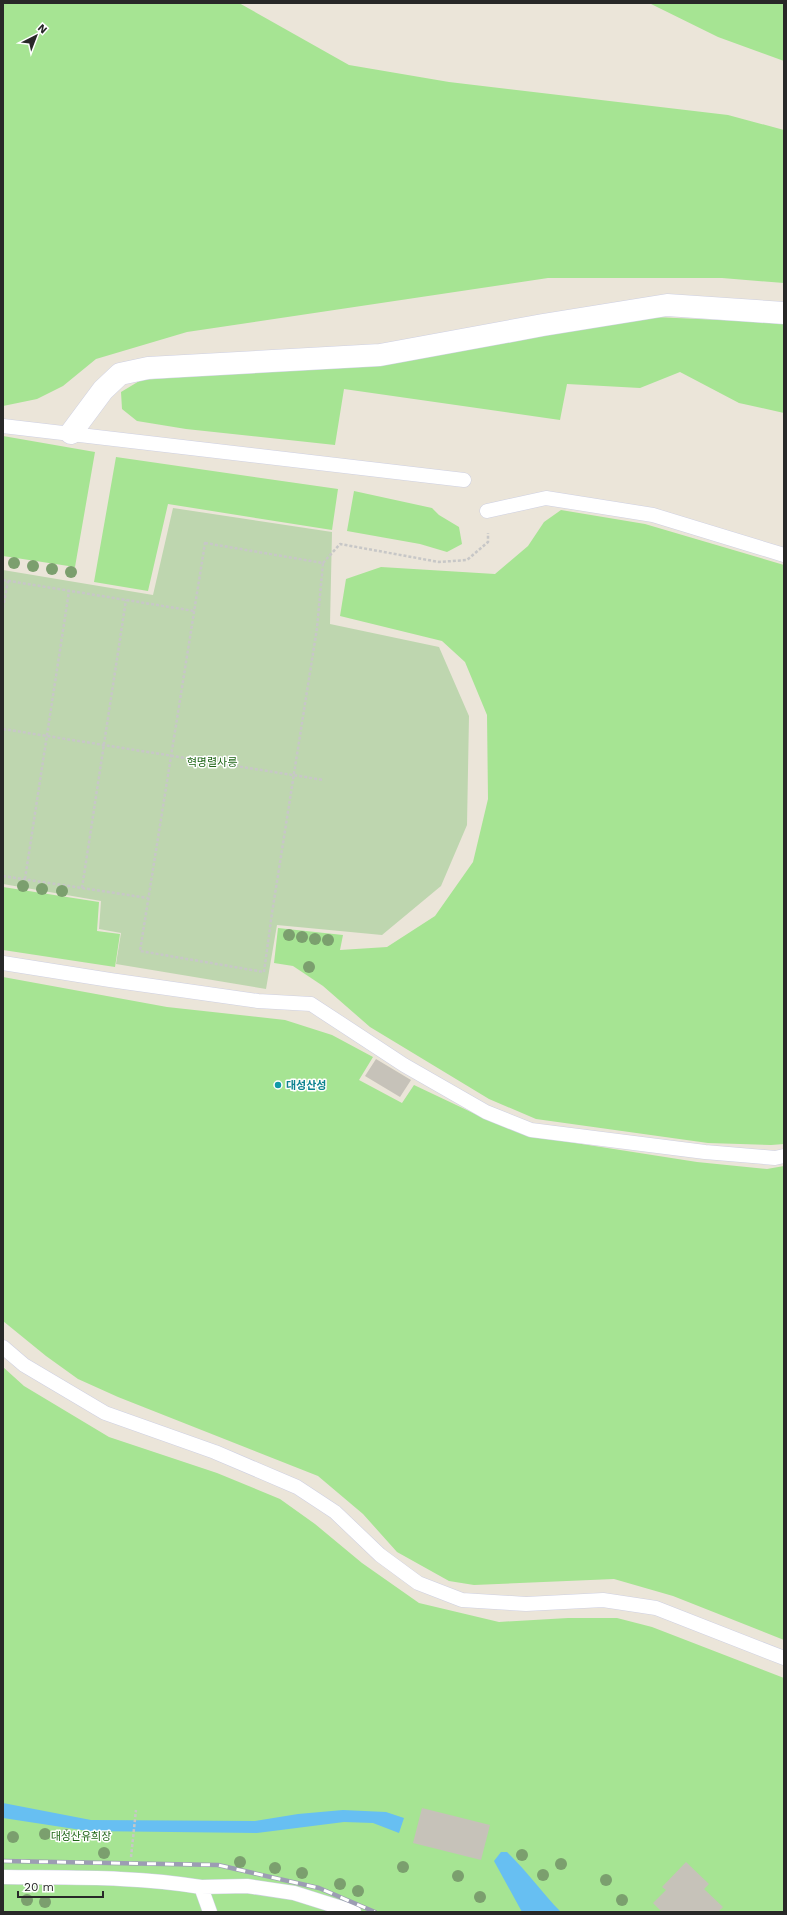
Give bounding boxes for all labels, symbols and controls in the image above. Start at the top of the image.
north arrow [16,16,56,56]
text: N [35,21,50,36]
park label: 혁명렬사릉 [187,756,237,769]
place label: 대성산성 [286,1079,326,1092]
marker: 대성산성 [273,1080,283,1090]
park label: 대성산유희장 [51,1830,111,1843]
scale bar [18,1873,103,1899]
text: 20 m [24,1880,54,1894]

